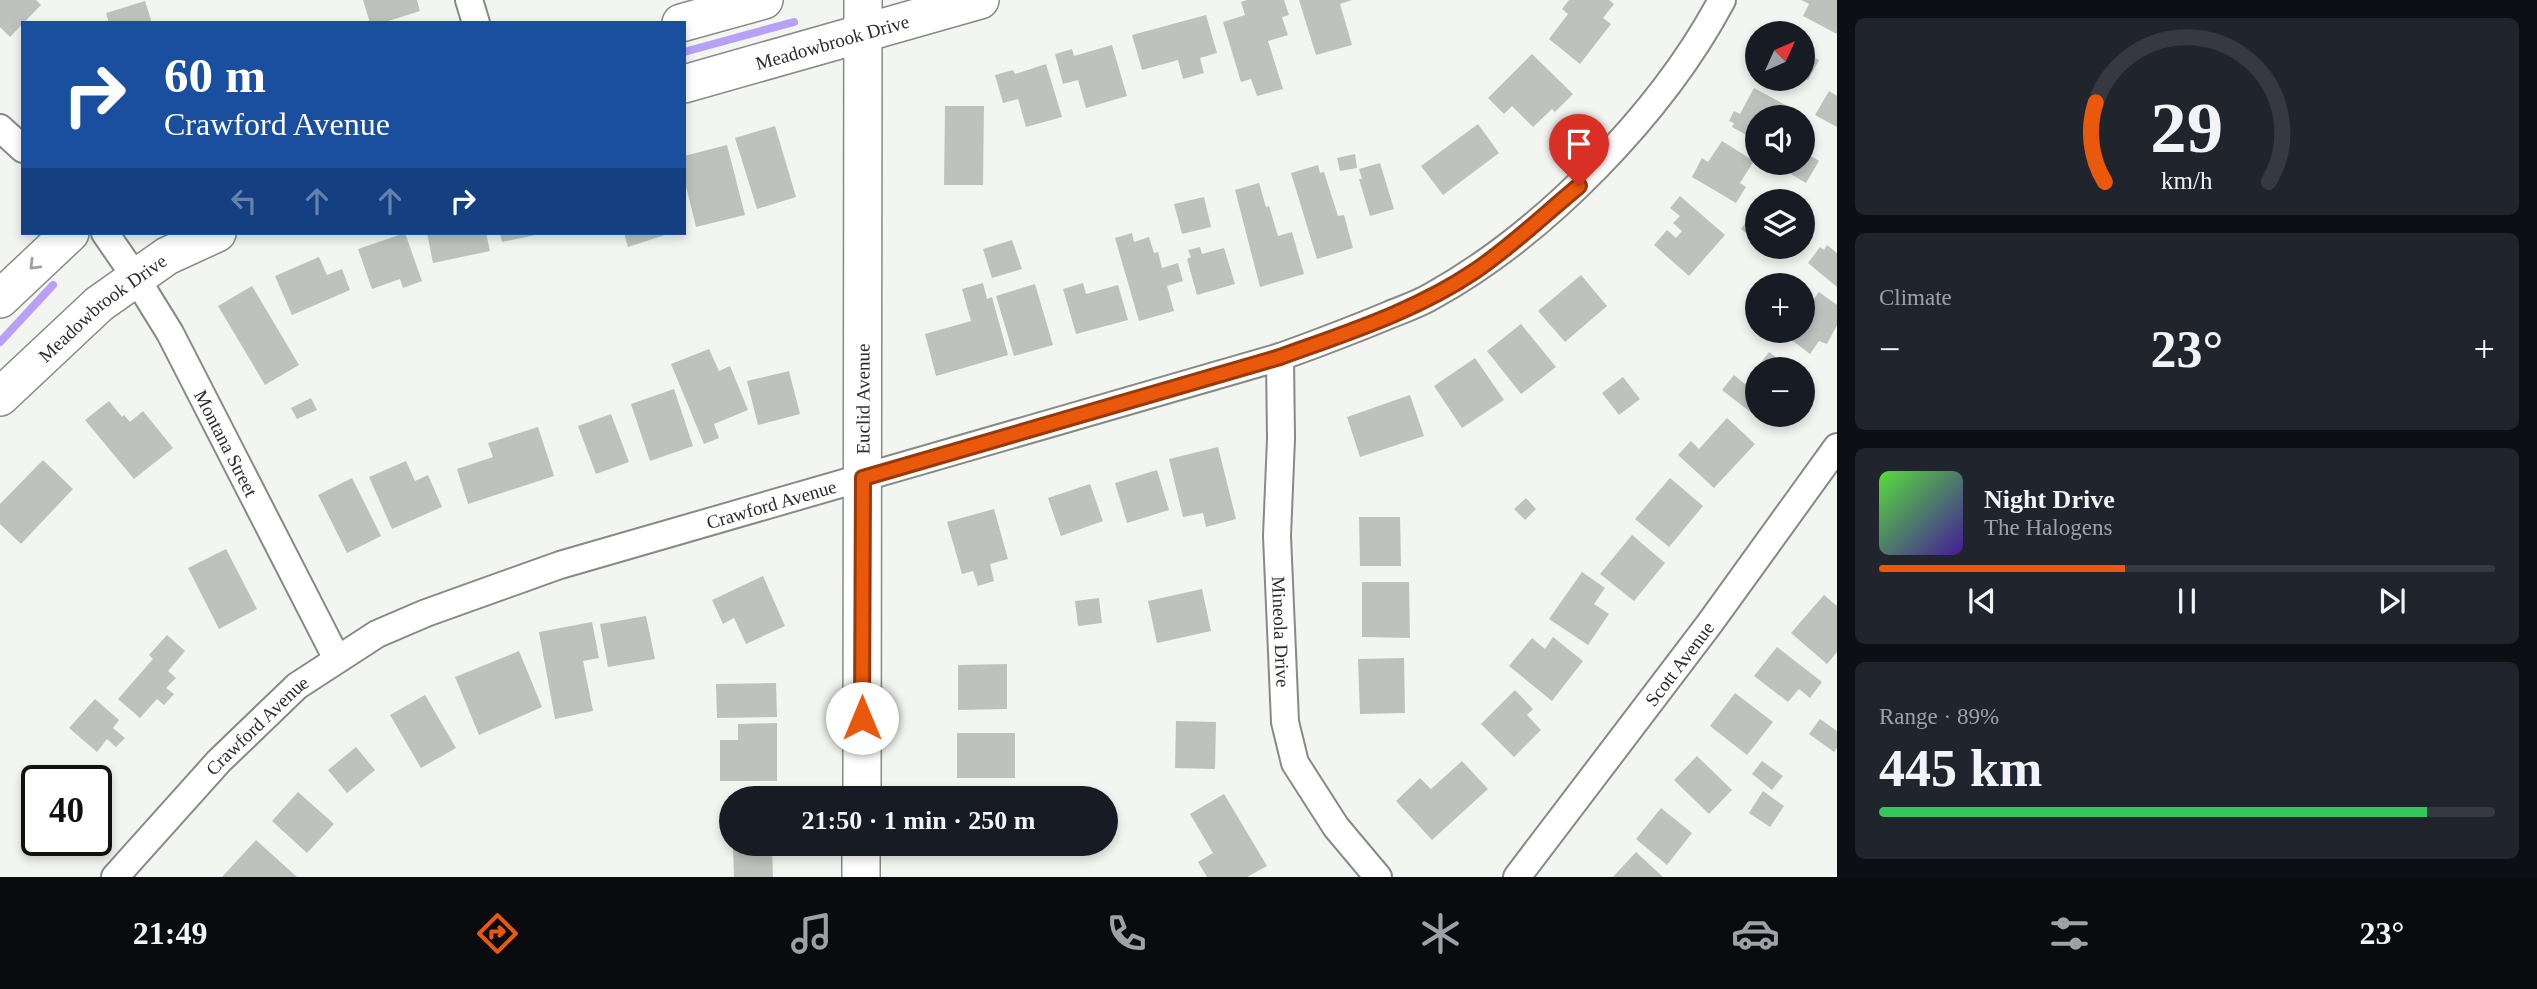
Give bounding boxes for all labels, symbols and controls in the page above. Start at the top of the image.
street label: Meadowbrook Drive [753,11,912,74]
north arrow [1745,21,1815,91]
map controls [1745,21,1815,427]
text: 60 m [164,48,266,103]
icon: right [49,49,140,140]
text: 29 [2151,88,2223,169]
button: sound [1745,105,1815,175]
text: Crawford Avenue [164,106,390,142]
pin [1549,114,1609,186]
icon: arrive [1560,125,1598,163]
text: km/h [2161,167,2213,194]
icon: left [225,182,263,220]
icon: ahead [298,182,336,220]
icon: ahead [371,182,409,220]
icon: right [444,182,482,220]
button: layers [1745,189,1815,259]
street label: Meadowbrook Drive [34,250,170,366]
one-way arrow [30,257,43,270]
button: + [1745,273,1815,343]
text: Climate [1879,285,1952,310]
text: 23° [2151,321,2223,378]
text: − [1879,328,1900,370]
text: + [2474,328,2495,370]
street label: Euclid Avenue [852,343,874,455]
button: − [1745,357,1815,427]
street label: Montana Street [190,387,262,501]
street label: Crawford Avenue [704,476,839,533]
text: Night Drive [1984,485,2115,514]
text: The Halogens [1984,515,2112,540]
street label: Mineola Drive [1268,576,1294,688]
icon: previous [1963,582,2001,620]
icon: pause [2168,582,2206,620]
icon: next [2373,582,2411,620]
street label: Scott Avenue [1641,618,1718,710]
street label: Crawford Avenue [202,672,312,779]
position arrow [825,681,899,755]
text: Range · 89% [1879,704,1999,729]
text: 445 km [1879,740,2042,797]
speed limit sign: 40 [21,765,112,856]
text: 21:50 · 1 min · 250 m [802,806,1036,835]
icon: directions [473,909,522,958]
icon: music [787,909,836,958]
icon: phone [1102,909,1151,958]
icon: climate [1416,909,1465,958]
icon: car [1731,909,1780,958]
icon: filters [2045,909,2094,958]
text: 21:49 [133,915,207,951]
text: 23° [2359,915,2404,951]

